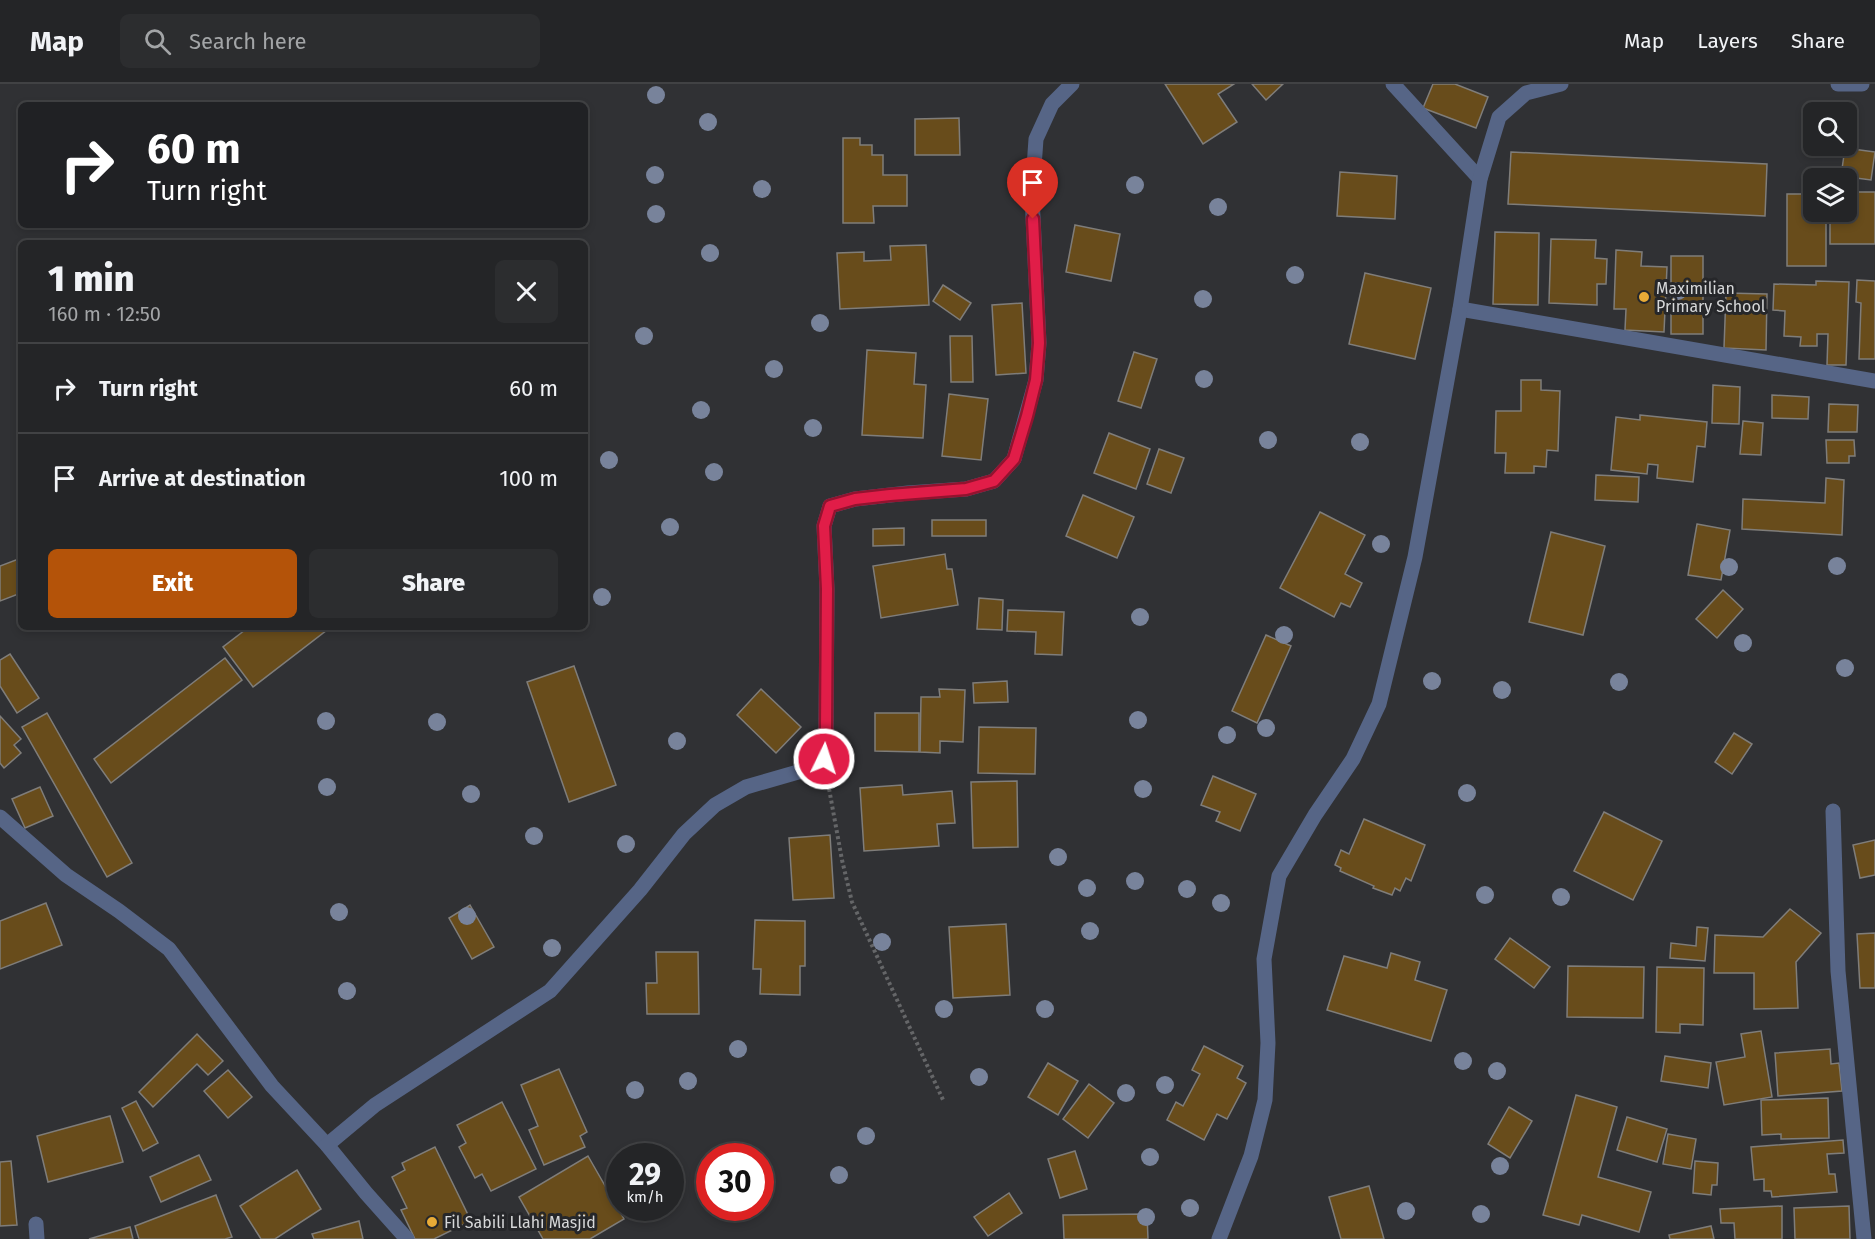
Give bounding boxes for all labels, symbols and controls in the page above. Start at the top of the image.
search box [120,14,540,68]
text: Map [30,25,84,58]
icon: search [141,25,174,58]
text: Search here [189,28,307,55]
text: Map [1624,28,1664,54]
text: Layers [1697,28,1758,54]
text: Share [1791,28,1845,54]
map controls [1803,102,1857,222]
button: search [1803,102,1857,156]
text: 60 m [147,124,241,174]
icon: right [48,126,126,204]
pin [1007,157,1058,219]
icon: arrive [1016,166,1049,199]
button: layers [1803,168,1857,222]
text: Turn right [147,175,267,207]
text: 1 min [48,257,134,301]
button: close [495,260,558,323]
place label: Maximilian Primary School [1656,279,1766,316]
marker: Maximilian Primary School [1637,290,1651,304]
text: 160 m · 12:50 [48,302,161,326]
icon: right [48,372,81,405]
text: Turn right [99,375,198,402]
text: 60 m [509,375,558,402]
icon: arrive [48,462,81,495]
text: Arrive at destination [99,465,306,492]
text: 100 m [499,465,558,492]
button: Exit [48,549,297,618]
button: Share [309,549,558,618]
position arrow [792,727,856,791]
speed limit sign: 30 [696,1143,774,1221]
text: 29 [629,1157,661,1193]
text: km/h [626,1188,664,1206]
place label: Fil Sabili Llahi Masjid [444,1213,596,1232]
marker: Fil Sabili Llahi Masjid [425,1215,439,1229]

